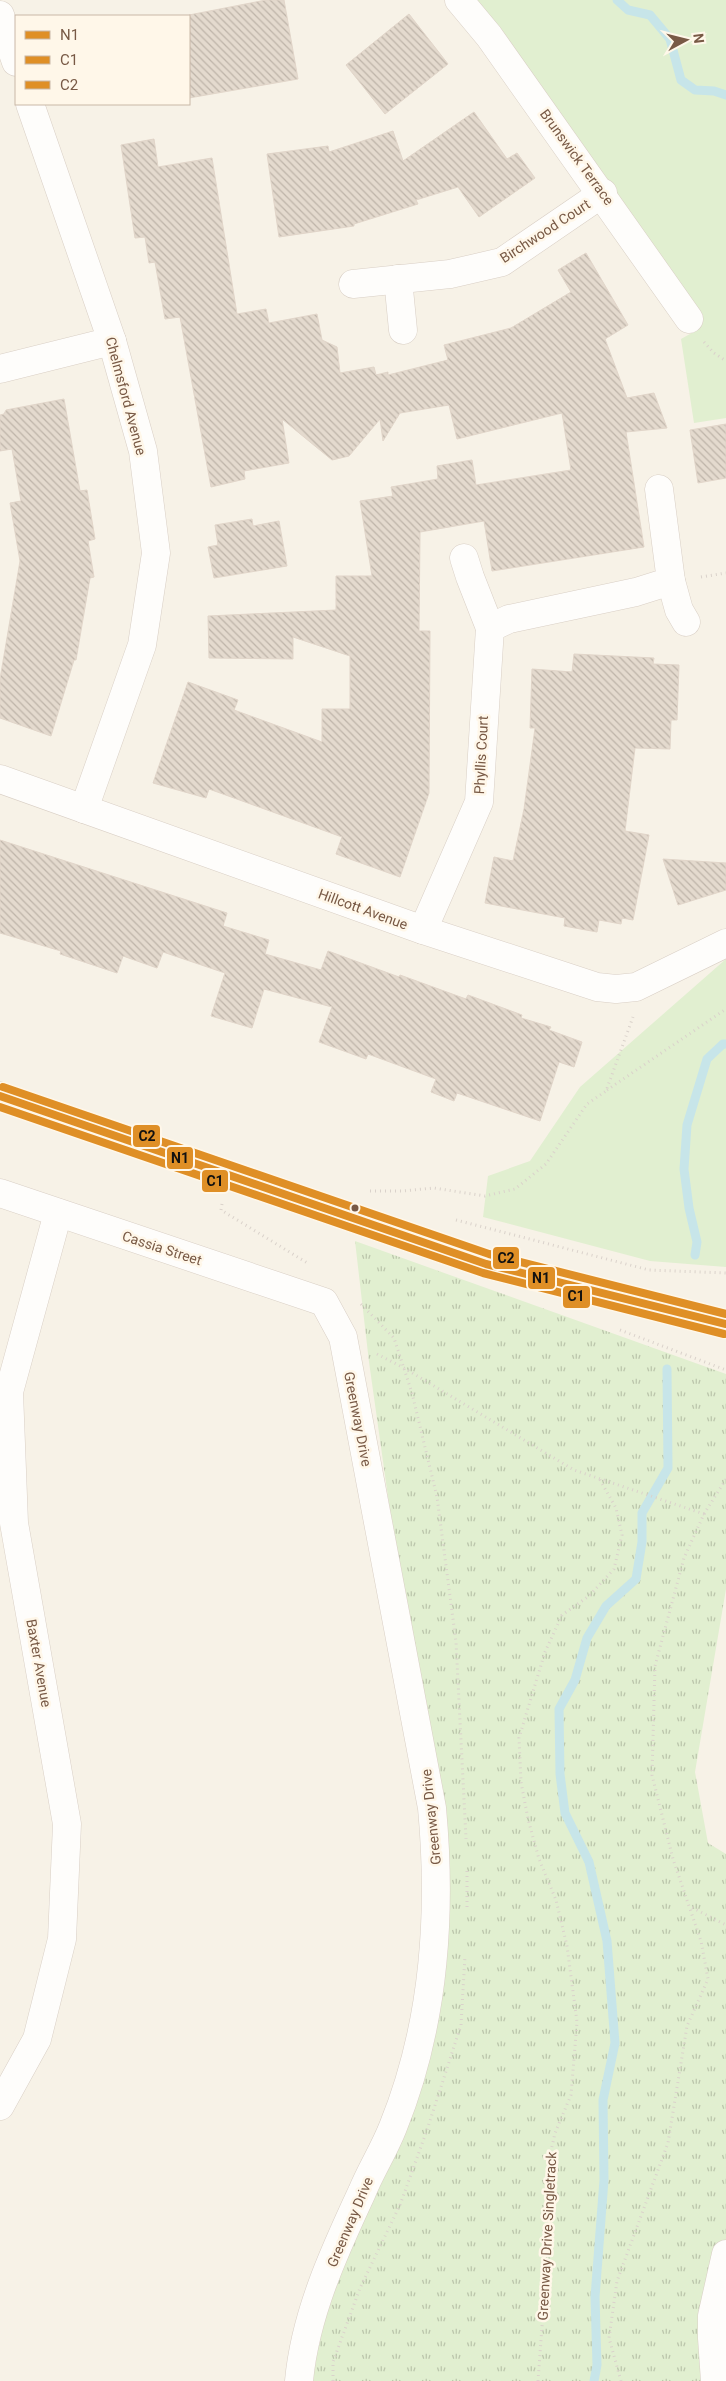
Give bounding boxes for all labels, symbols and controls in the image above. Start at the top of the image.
legend [15,15,190,105]
north arrow [661,15,711,65]
text: N1 [60,26,79,44]
text: N [690,33,707,44]
text: C1 [60,51,78,69]
text: C2 [60,76,78,94]
street label: Brunswick Terrace [537,106,617,208]
street label: Birchwood Court [497,196,593,266]
street label: Chelmsford Avenue [103,335,149,457]
street label: Phyllis Court [471,715,491,795]
street label: Hillcott Avenue [316,885,410,933]
line badge: C2 [132,1124,161,1148]
text: C2 [138,1128,156,1144]
line badge: N1 [166,1146,194,1170]
text: N1 [171,1150,189,1166]
line badge: C1 [201,1169,229,1193]
text: C1 [206,1173,224,1189]
unlabelled marker [350,1203,360,1213]
street label: Cassia Street [120,1228,204,1269]
line badge: C2 [492,1246,520,1270]
text: C2 [497,1250,515,1266]
line badge: N1 [527,1266,556,1290]
text: N1 [532,1270,550,1286]
line badge: C1 [562,1285,591,1309]
text: C1 [567,1288,585,1304]
street label: Greenway Drive [341,1370,375,1468]
street label: Baxter Avenue [23,1618,55,1708]
street label: Greenway Drive [418,1768,444,1866]
street label: Greenway Drive Singletrack [535,2150,559,2321]
street label: Greenway Drive [324,2175,376,2269]

